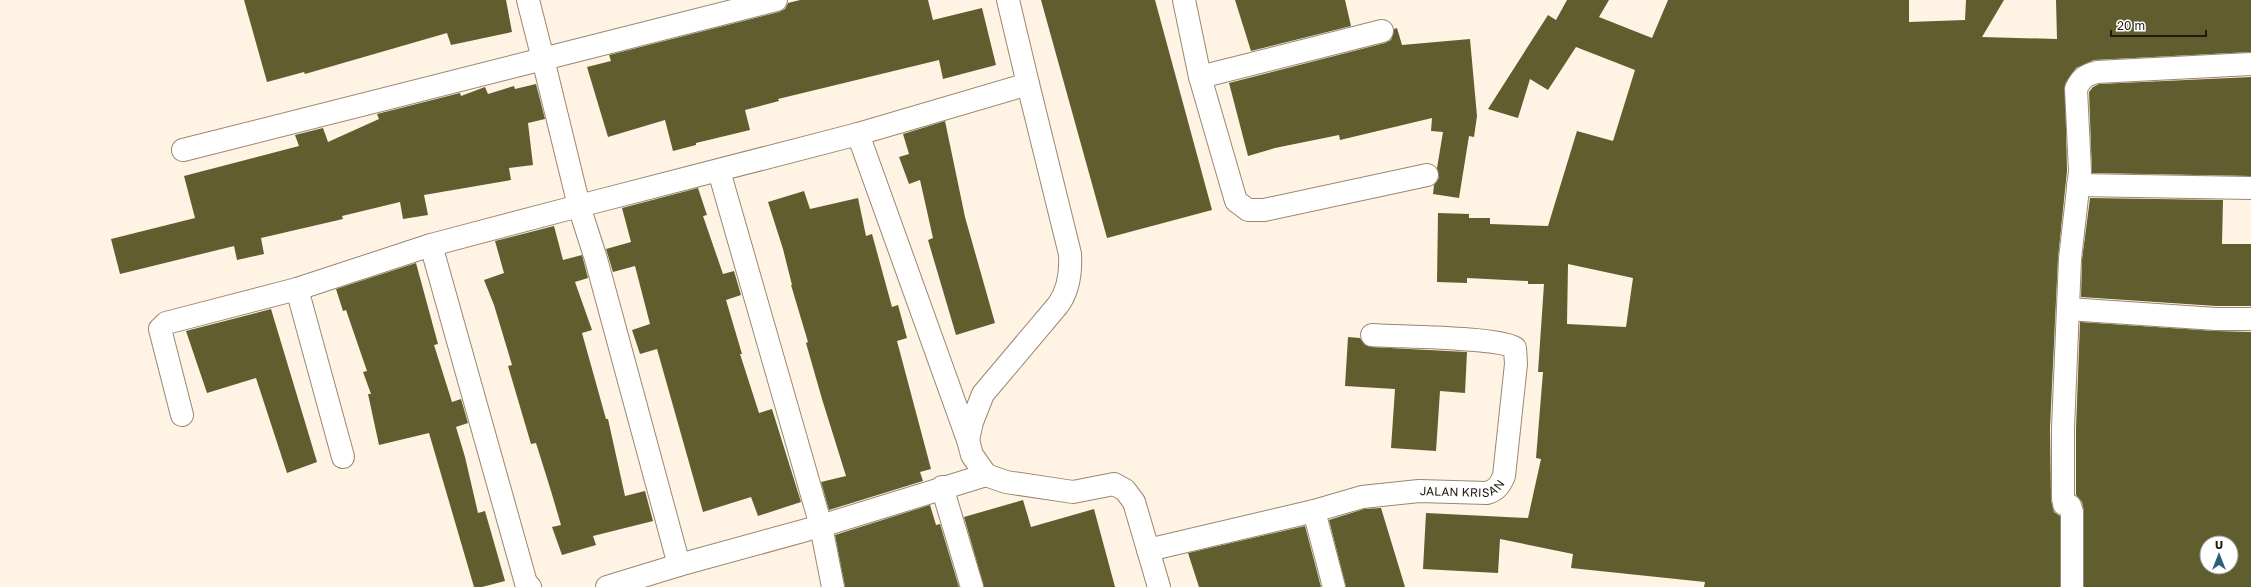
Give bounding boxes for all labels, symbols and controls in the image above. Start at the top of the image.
scale bar [2111,12,2206,38]
text: 20 m [2117,18,2145,33]
street label: JALAN KRISAN [1420,477,1508,500]
north arrow [2199,535,2239,575]
text: U [2215,538,2223,551]

